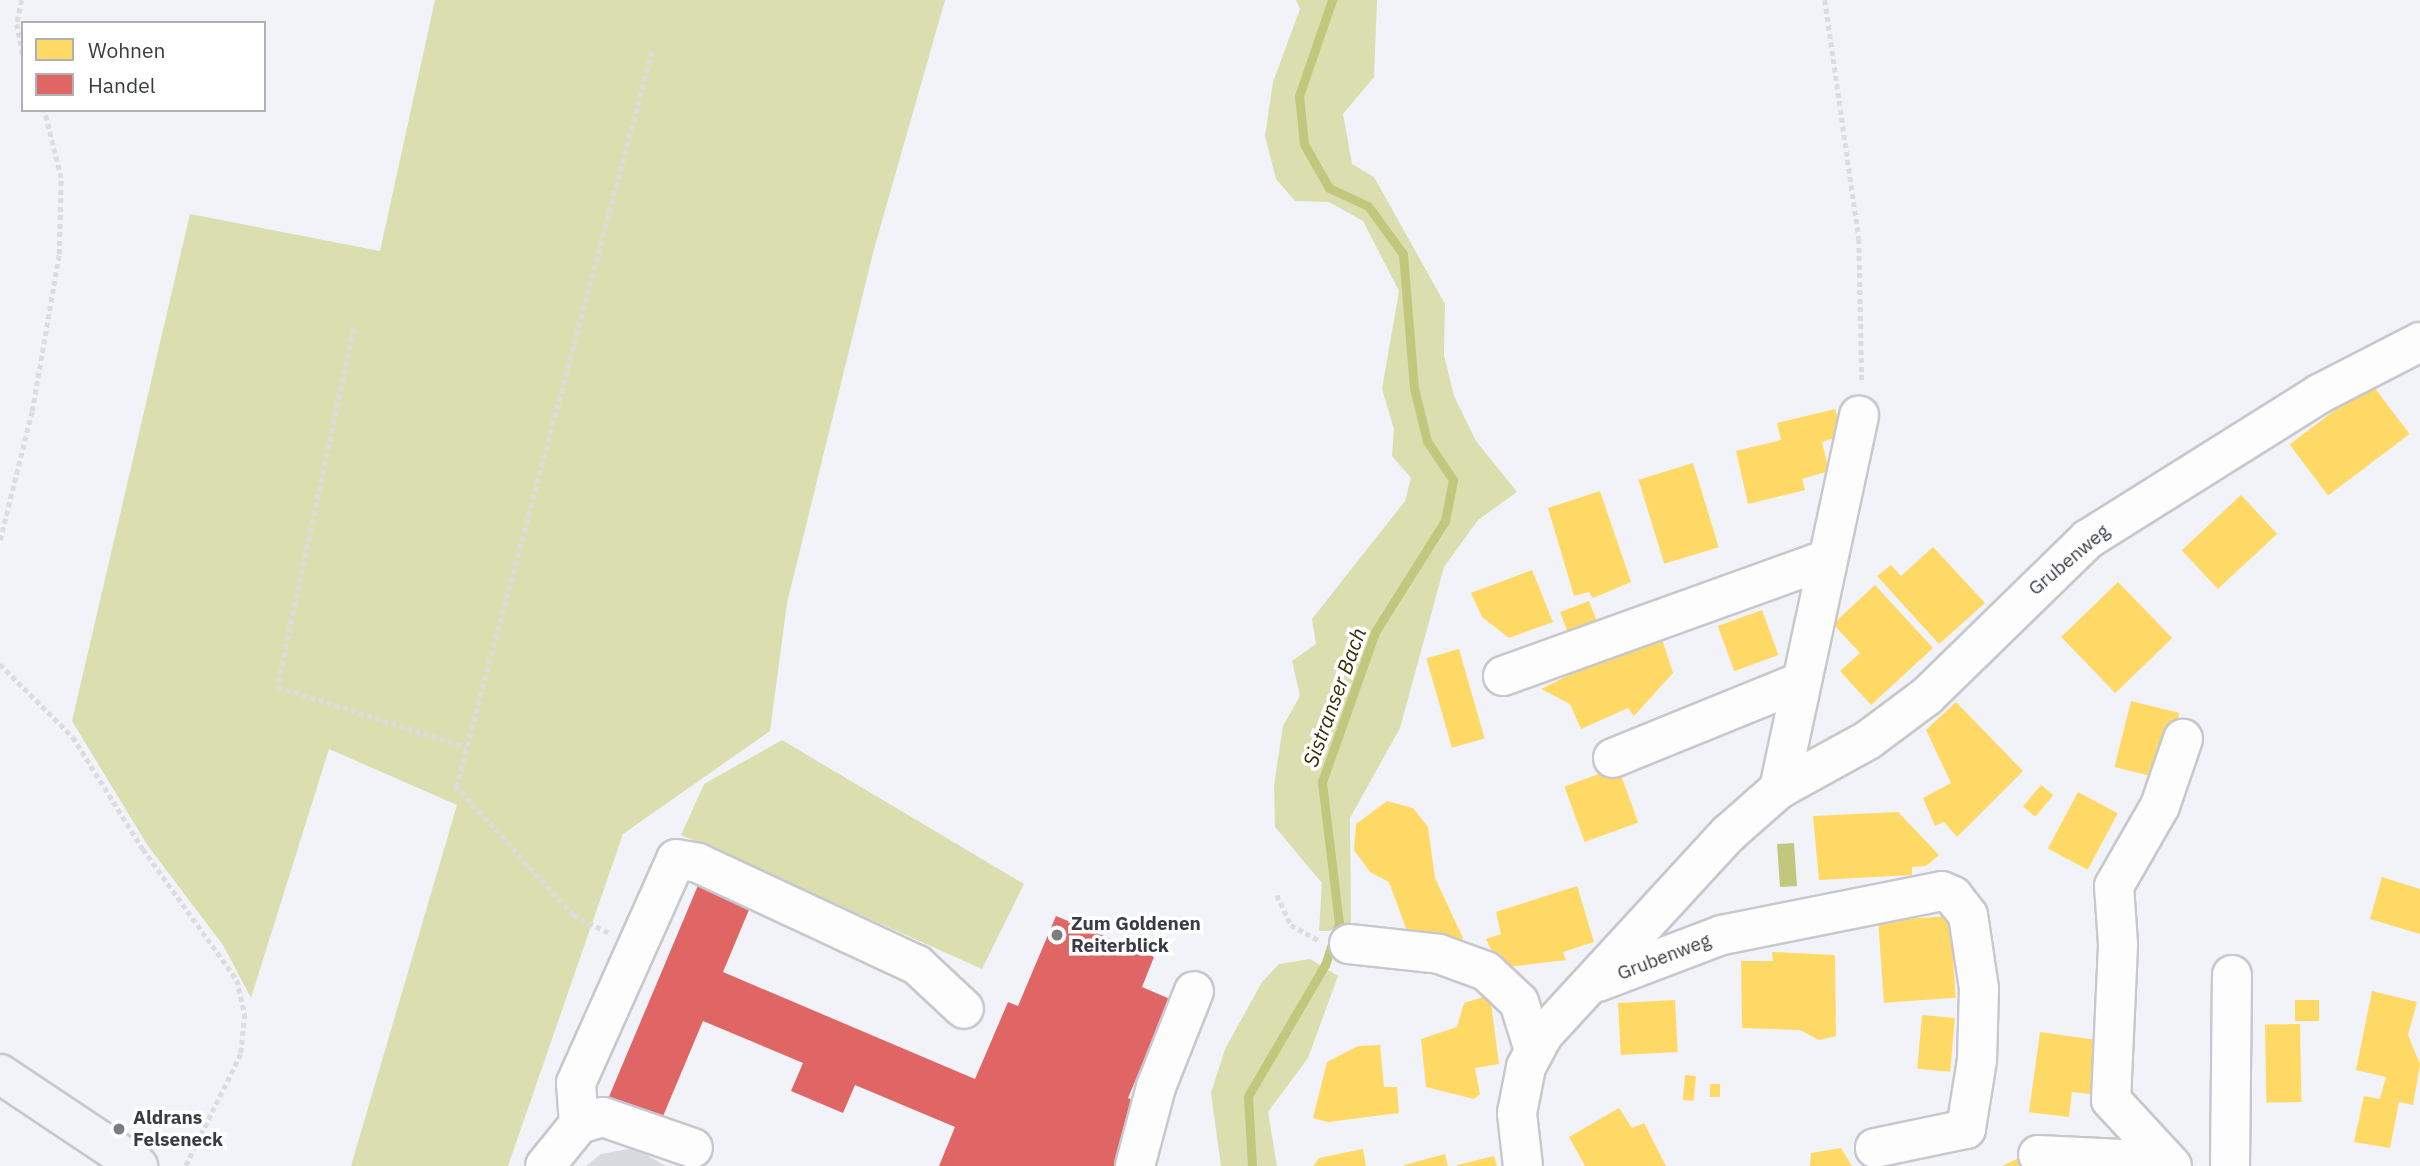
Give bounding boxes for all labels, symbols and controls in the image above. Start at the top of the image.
legend [21,21,266,112]
text: Wohnen [88,36,165,64]
text: Handel [88,71,155,99]
street label: Grubenweg [2024,520,2114,600]
water label: Sistranser Bach [1297,624,1371,770]
place label: Zum Goldenen Reiterblick [1071,913,1201,957]
marker: Zum Goldenen Reiterblick [1049,927,1065,943]
street label: Grubenweg [1614,929,1714,985]
place label: Aldrans Felseneck [133,1107,223,1151]
marker: Aldrans Felseneck [111,1121,127,1137]

